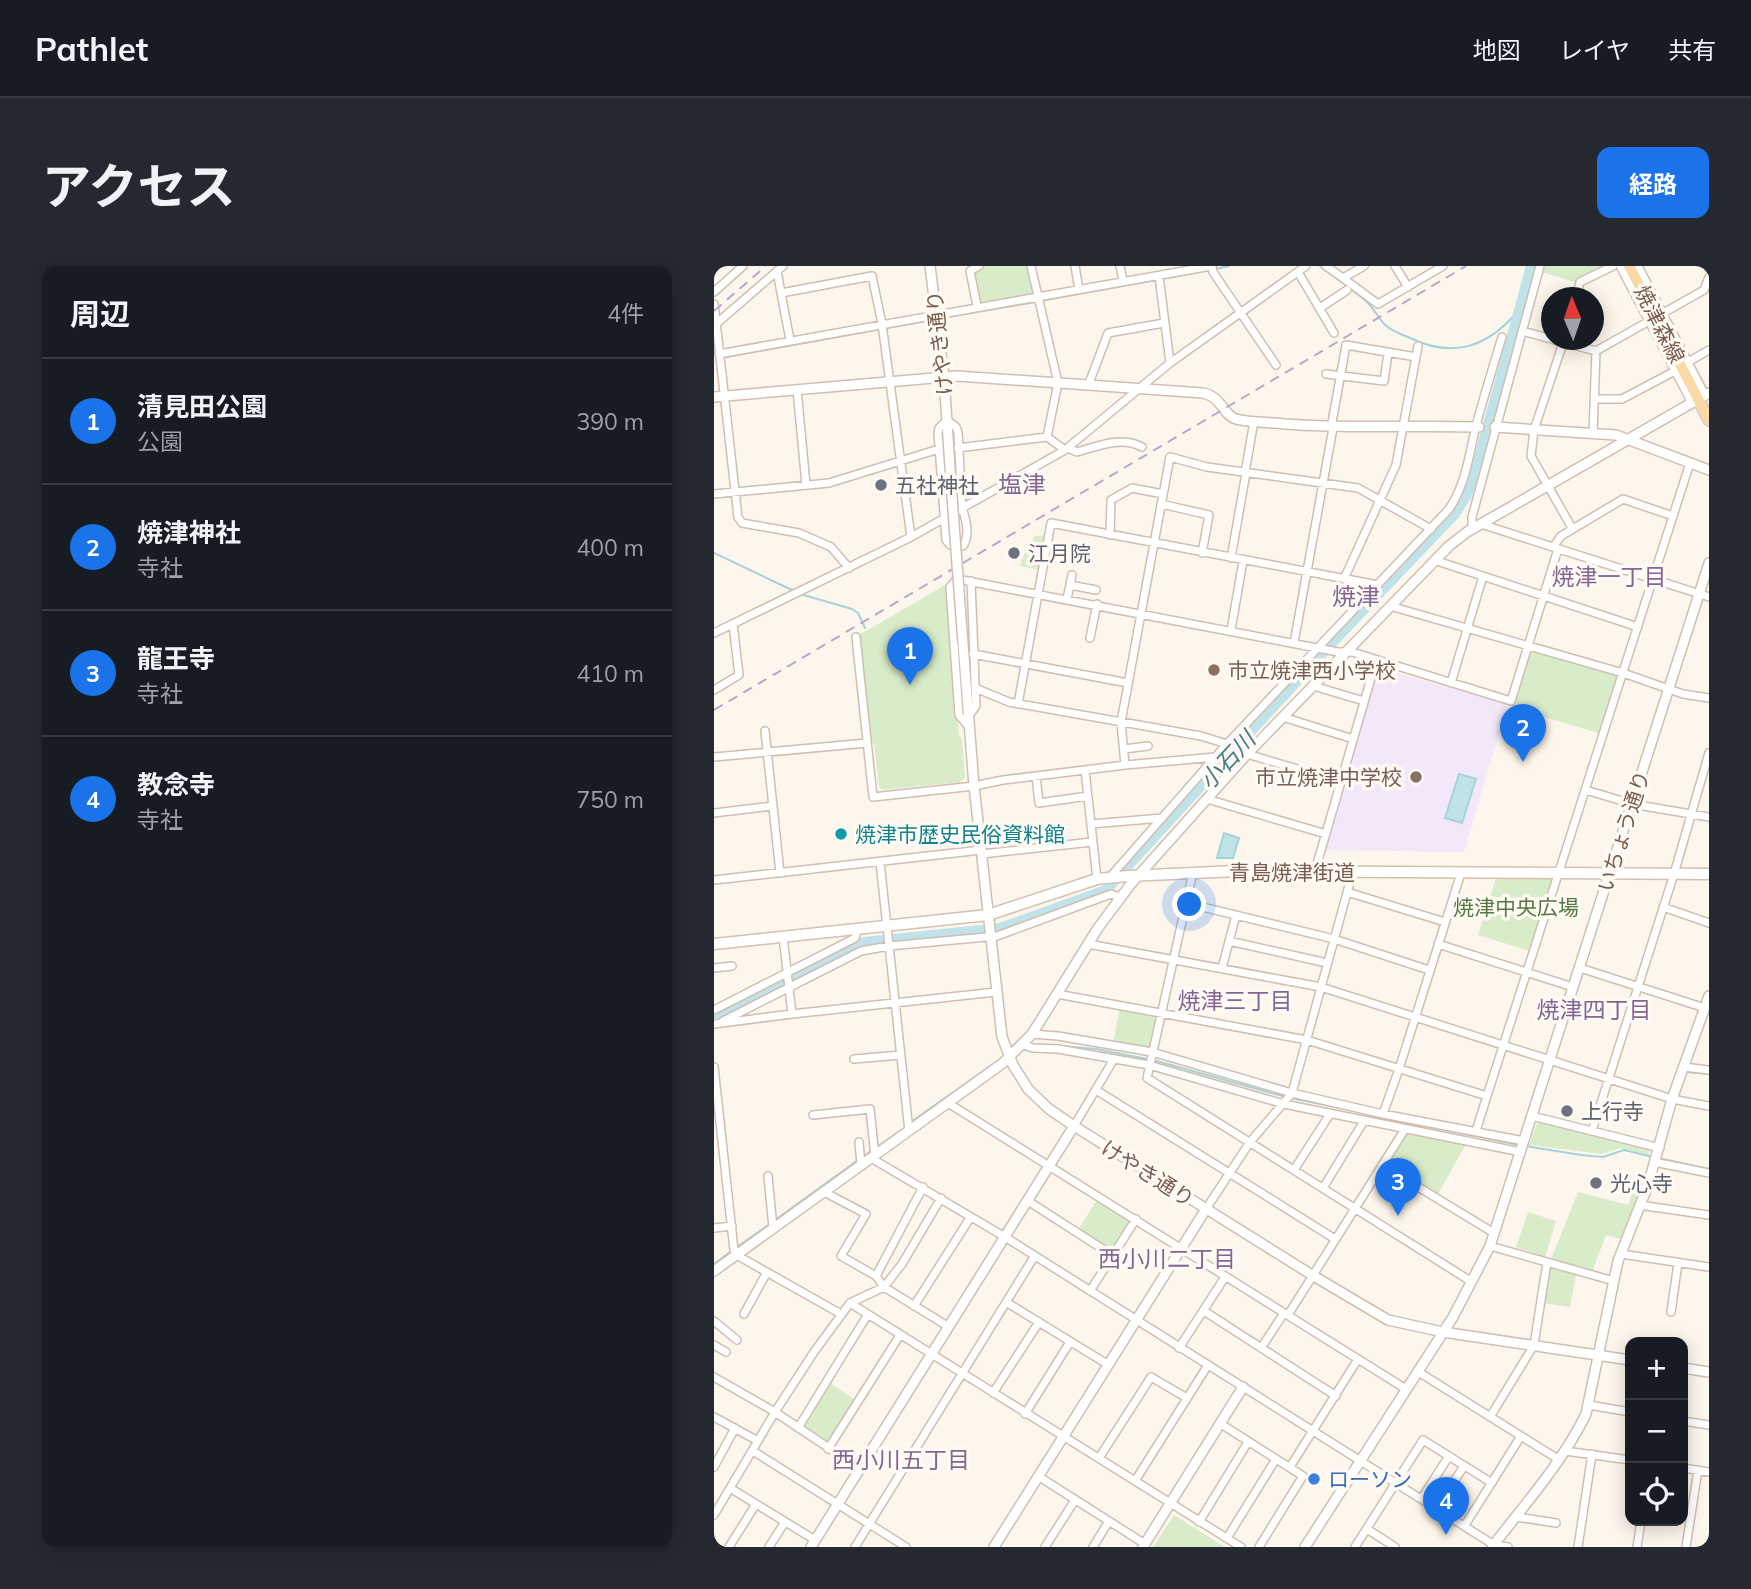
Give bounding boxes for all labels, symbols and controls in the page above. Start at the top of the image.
text: Pathlet [35,28,148,69]
text: 地図 [1473,35,1521,65]
text: レイヤ [1559,35,1630,65]
text: 共有 [1668,35,1716,65]
button: 経路 [1597,147,1709,218]
text: アクセス [42,155,236,216]
street label: 焼津森線 [1629,281,1691,367]
north arrow [1541,287,1604,350]
street label: けやき通り [921,289,957,397]
text: 周辺 [70,295,130,333]
text: 4件 [607,299,644,328]
text: 清見田公園 [137,390,267,423]
text: 1 [86,407,100,436]
text: 390 m [576,407,644,436]
text: 公園 [137,427,183,456]
district label: 塩津 [998,469,1046,499]
place label: 五社神社 [895,472,979,498]
marker: 五社神社 [873,477,889,493]
text: 焼津神社 [137,516,241,549]
text: 2 [86,533,100,562]
text: 400 m [576,533,644,562]
place label: 江月院 [1028,540,1091,566]
marker: 江月院 [1006,545,1022,561]
text: 寺社 [137,553,183,582]
district label: 焼津一丁目 [1552,562,1667,591]
district label: 焼津 [1332,581,1380,611]
pin: 1 [887,627,933,685]
text: 龍王寺 [137,642,215,675]
place label: 市立焼津西小学校 [1228,657,1396,683]
text: 3 [86,659,100,688]
text: 410 m [576,659,644,688]
marker: 市立焼津西小学校 [1206,662,1222,678]
text: 寺社 [137,679,183,708]
pin: 2 [1500,704,1546,762]
water label: 小石川 [1193,723,1263,795]
place label: 市立焼津中学校 [1255,764,1402,790]
street label: いちょう通り [1591,767,1655,895]
text: 教念寺 [137,768,215,801]
marker: 市立焼津中学校 [1408,769,1424,785]
text: 4 [86,785,100,814]
text: 750 m [576,785,644,814]
text: 寺社 [137,805,183,834]
place label: 焼津市歴史民俗資料館 [855,821,1065,847]
marker: 焼津市歴史民俗資料館 [833,826,849,842]
street label: 青島焼津街道 [1229,859,1355,885]
your location [1172,887,1206,921]
park label: 焼津中央広場 [1453,894,1579,920]
district label: 焼津三丁目 [1178,986,1293,1015]
district label: 焼津四丁目 [1537,995,1652,1024]
place label: 上行寺 [1581,1098,1644,1124]
marker: 上行寺 [1559,1103,1575,1119]
street label: けやき通り [1097,1134,1199,1212]
pin: 3 [1375,1158,1421,1216]
place label: 光心寺 [1610,1170,1673,1196]
marker: 光心寺 [1588,1175,1604,1191]
district label: 西小川二丁目 [1098,1244,1236,1273]
map controls [1625,1337,1688,1526]
button: + [1625,1337,1688,1400]
button: − [1625,1400,1688,1463]
district label: 西小川五丁目 [832,1445,970,1474]
button: locate [1625,1463,1688,1526]
place label: ローソン [1328,1466,1412,1492]
marker: ローソン [1306,1471,1322,1487]
pin: 4 [1423,1477,1469,1535]

